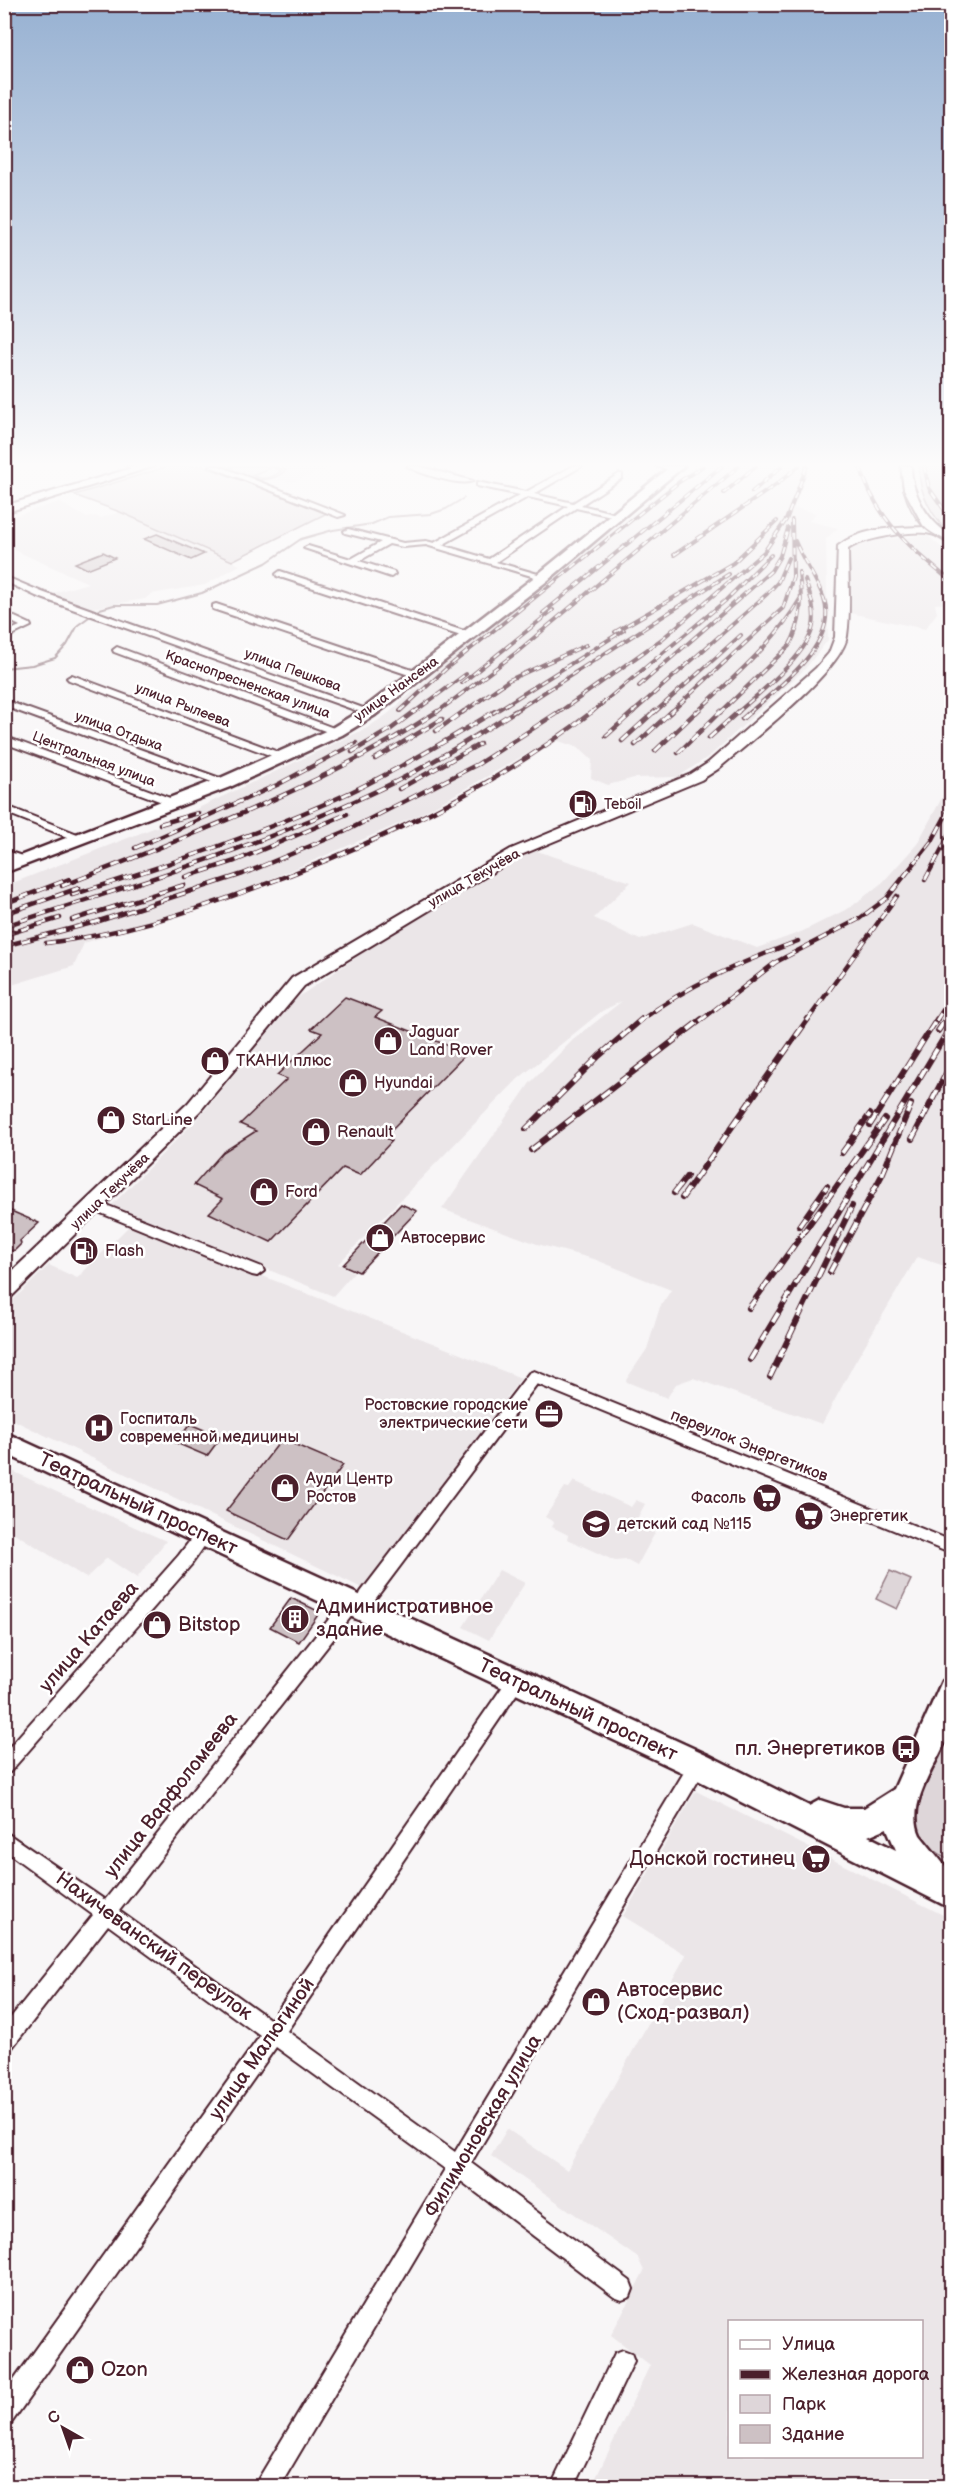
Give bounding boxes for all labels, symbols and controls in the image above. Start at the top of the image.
street label: улица Пешкова [242,645,344,696]
street label: Краснопресненская улица [163,646,333,722]
street label: улица Нансена [351,652,442,725]
street label: улица Рылеева [133,679,234,731]
street label: улица Отдыха [73,707,166,755]
street label: Центральная улица [30,728,159,791]
fuel station icon: Teboil [567,788,599,820]
place label: Teboil [604,796,641,813]
street label: улица Текучёва [425,845,523,911]
place label: Jaguar Land Rover [409,1023,493,1060]
shop icon: Jaguar Land Rover [372,1025,404,1057]
shop icon: ТКАНИ плюс [199,1045,231,1077]
place label: ТКАНИ плюс [236,1052,332,1071]
shop icon: Hyundai [337,1067,369,1099]
place label: Hyundai [374,1074,433,1093]
shop icon: StarLine [95,1104,127,1136]
place label: StarLine [132,1111,193,1130]
shop icon: Renault [300,1116,332,1148]
place label: Renault [337,1123,393,1142]
street label: улица Текучёва [67,1149,153,1233]
shop icon: Ford [248,1176,280,1208]
place label: Ford [285,1183,318,1202]
shop icon: Автосервис [364,1222,396,1254]
place label: Автосервис [400,1229,486,1248]
fuel station icon: Flash [68,1235,100,1267]
place label: Flash [105,1242,144,1261]
place label: Ростовские городские электрические сети [364,1396,528,1433]
office icon: Ростовские городские электрические сети [533,1398,565,1430]
street label: переулок Энергетиков [668,1406,831,1487]
place label: Госпиталь современной медицины [120,1410,299,1447]
hospital icon: Госпиталь современной медицины [83,1412,115,1444]
street label: Театральный проспект [35,1447,242,1561]
place label: Ауди Центр Ростов [305,1470,393,1507]
shop icon: Ауди Центр Ростов [269,1472,301,1504]
supermarket icon: Фасоль [751,1482,783,1514]
place label: Фасоль [691,1489,746,1508]
supermarket icon: Энергетик [793,1500,825,1532]
place label: Энергетик [830,1507,908,1526]
school or university icon: детский сад №115 [580,1508,612,1540]
place label: детский сад №115 [617,1515,752,1534]
street label: улица Катаева [34,1576,144,1698]
place label: Административное здание [315,1595,493,1642]
building icon: Административное здание [279,1603,311,1635]
shop icon: Bitstop [141,1609,173,1641]
place label: Bitstop [178,1613,241,1637]
street label: Театральный проспект [475,1653,682,1767]
street label: улица Варфоломеева [99,1707,243,1882]
bus stop icon: пл. Энергетиков [890,1733,922,1765]
place label: пл. Энергетиков [735,1737,886,1761]
supermarket icon: Донской гостинец [800,1843,832,1875]
place label: Донской гостинец [629,1847,795,1871]
street label: Нахичеванский переулок [51,1867,257,2026]
street label: улица Малюгиной [204,1973,320,2125]
place label: Автосервис (Сход-развал) [616,1978,750,2025]
shop icon: Автосервис (Сход-развал) [580,1986,612,2018]
street label: Филимоновская улица [419,2030,547,2222]
legend [728,2320,923,2458]
text: Улица [782,2334,836,2355]
shop icon: Ozon [64,2354,96,2386]
place label: Ozon [101,2358,148,2382]
text: Железная дорога [782,2364,930,2385]
text: Парк [782,2394,826,2415]
north arrow [33,2398,93,2458]
text: С [44,2407,65,2429]
text: Здание [782,2424,844,2445]

